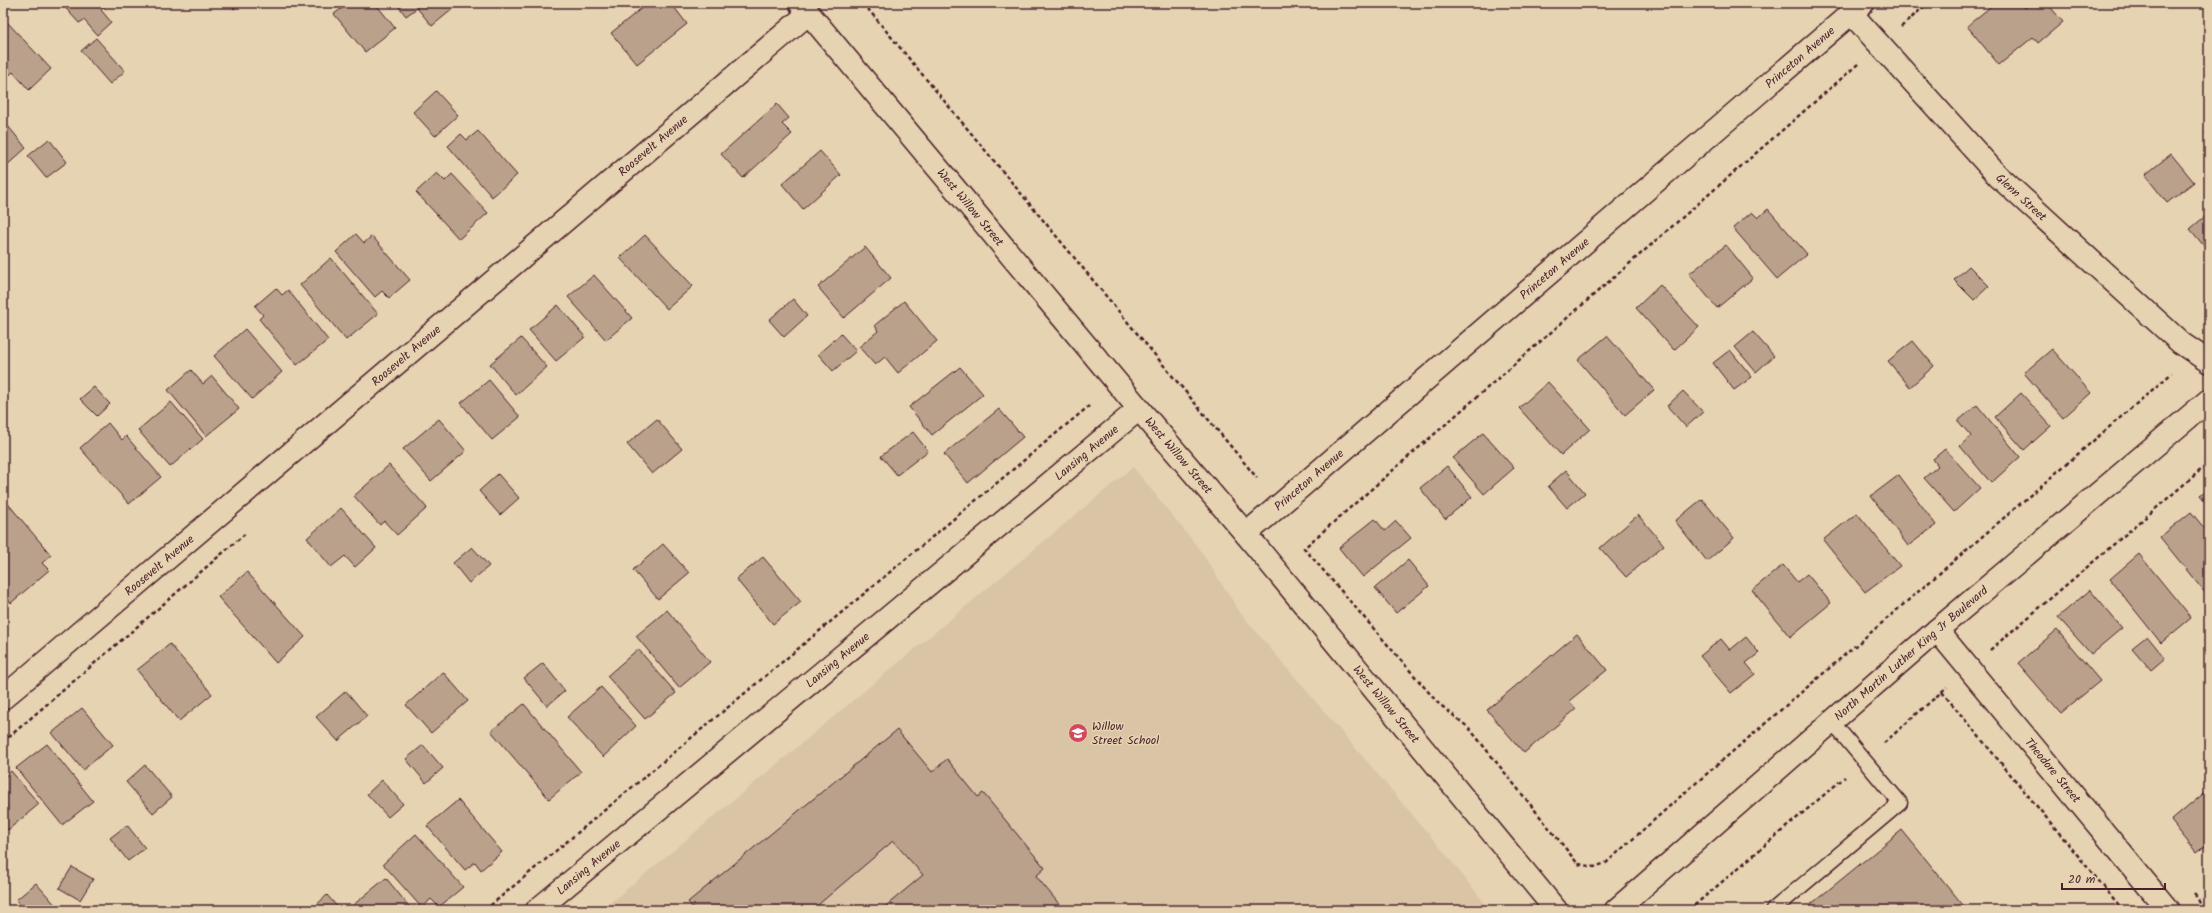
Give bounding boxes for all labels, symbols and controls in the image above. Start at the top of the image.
street label: Princeton Avenue [1761,22,1840,93]
street label: Roosevelt Avenue [614,110,693,181]
street label: West Willow Street [932,164,1008,251]
street label: Glenn Street [1991,169,2051,226]
street label: Princeton Avenue [1516,233,1595,305]
street label: Roosevelt Avenue [367,320,446,391]
street label: West Willow Street [1140,413,1217,499]
street label: Lansing Avenue [1051,420,1124,486]
street label: Princeton Avenue [1270,444,1349,516]
street label: Roosevelt Avenue [120,530,199,601]
street label: North Martin Luther King Jr Boulevard [1830,581,1993,726]
street label: Lansing Avenue [801,627,875,693]
street label: West Willow Street [1348,661,1424,748]
place label: Willow Street School [1092,717,1159,750]
school or university icon: Willow Street School [1067,722,1089,744]
street label: Theodore Street [2020,734,2085,808]
street label: Lansing Avenue [552,835,626,900]
scale bar [2062,865,2165,891]
text: 20 m [2068,870,2096,889]

